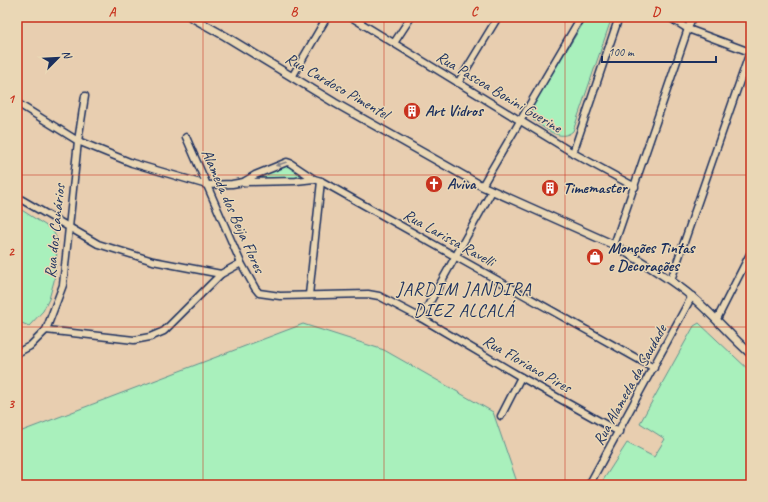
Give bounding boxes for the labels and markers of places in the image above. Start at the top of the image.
building icon: Art Vidros [402,101,422,121]
place label: Art Vidros [425,101,485,121]
church icon: Aviva [424,174,444,194]
place label: Aviva [447,174,477,194]
building icon: Timemaster [540,178,560,198]
place label: Timemaster [563,178,629,198]
place label: Monções Tintas e Decorações [608,238,696,276]
shop icon: Monções Tintas e Decorações [585,247,605,267]

